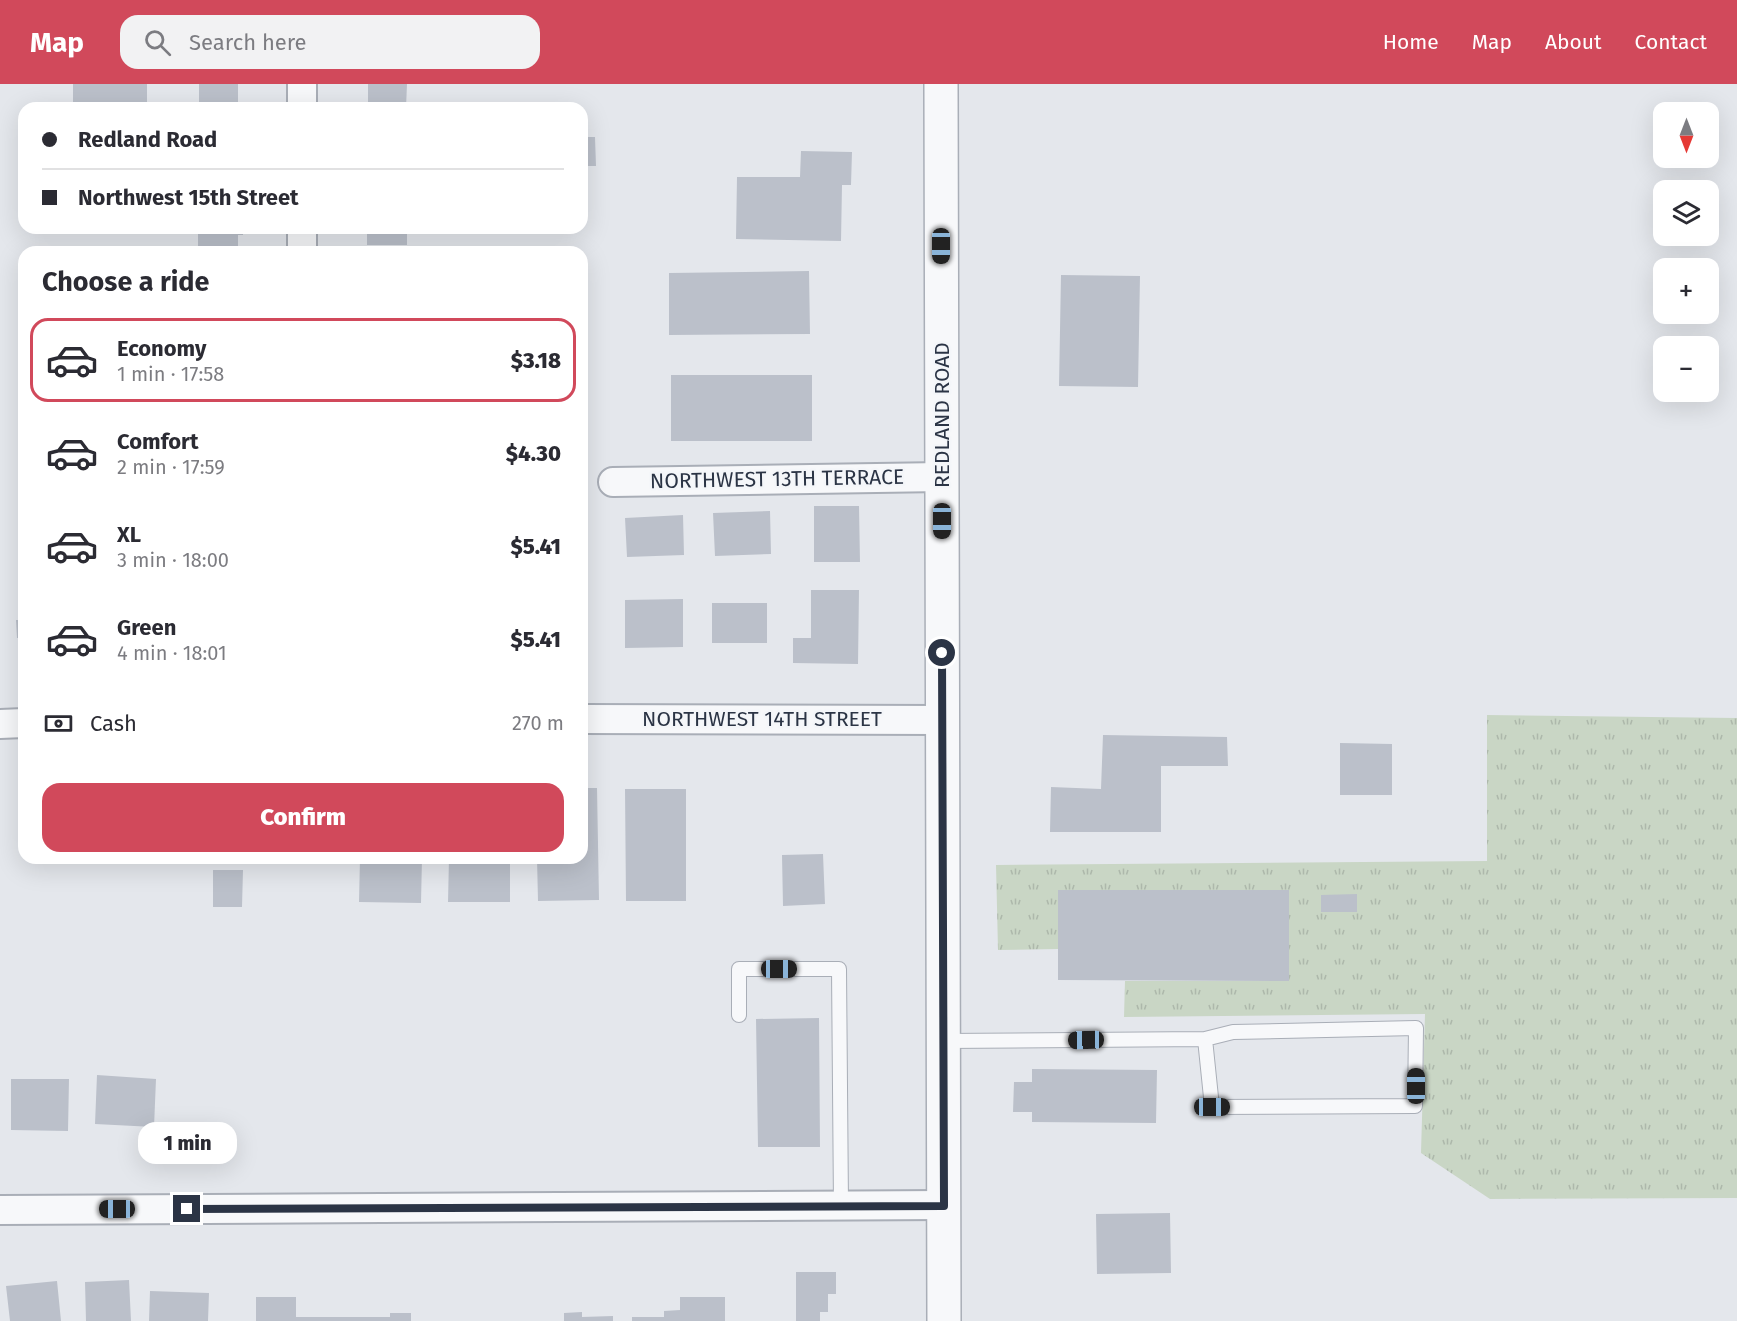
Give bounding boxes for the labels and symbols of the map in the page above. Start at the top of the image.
north arrow [1653,102,1719,168]
car [932,228,950,264]
street label: REDLAND ROAD [929,342,955,488]
street label: NORTHWEST 13TH TERRACE [650,464,904,494]
car [933,503,951,539]
route start [928,639,955,666]
street label: NORTHWEST 14TH STREET [642,706,882,732]
car [761,960,797,978]
car [1068,1031,1104,1049]
car [1407,1068,1425,1104]
car [1194,1098,1230,1116]
callout: 1 min [138,1122,237,1164]
route end [173,1195,200,1222]
car [99,1200,135,1218]

